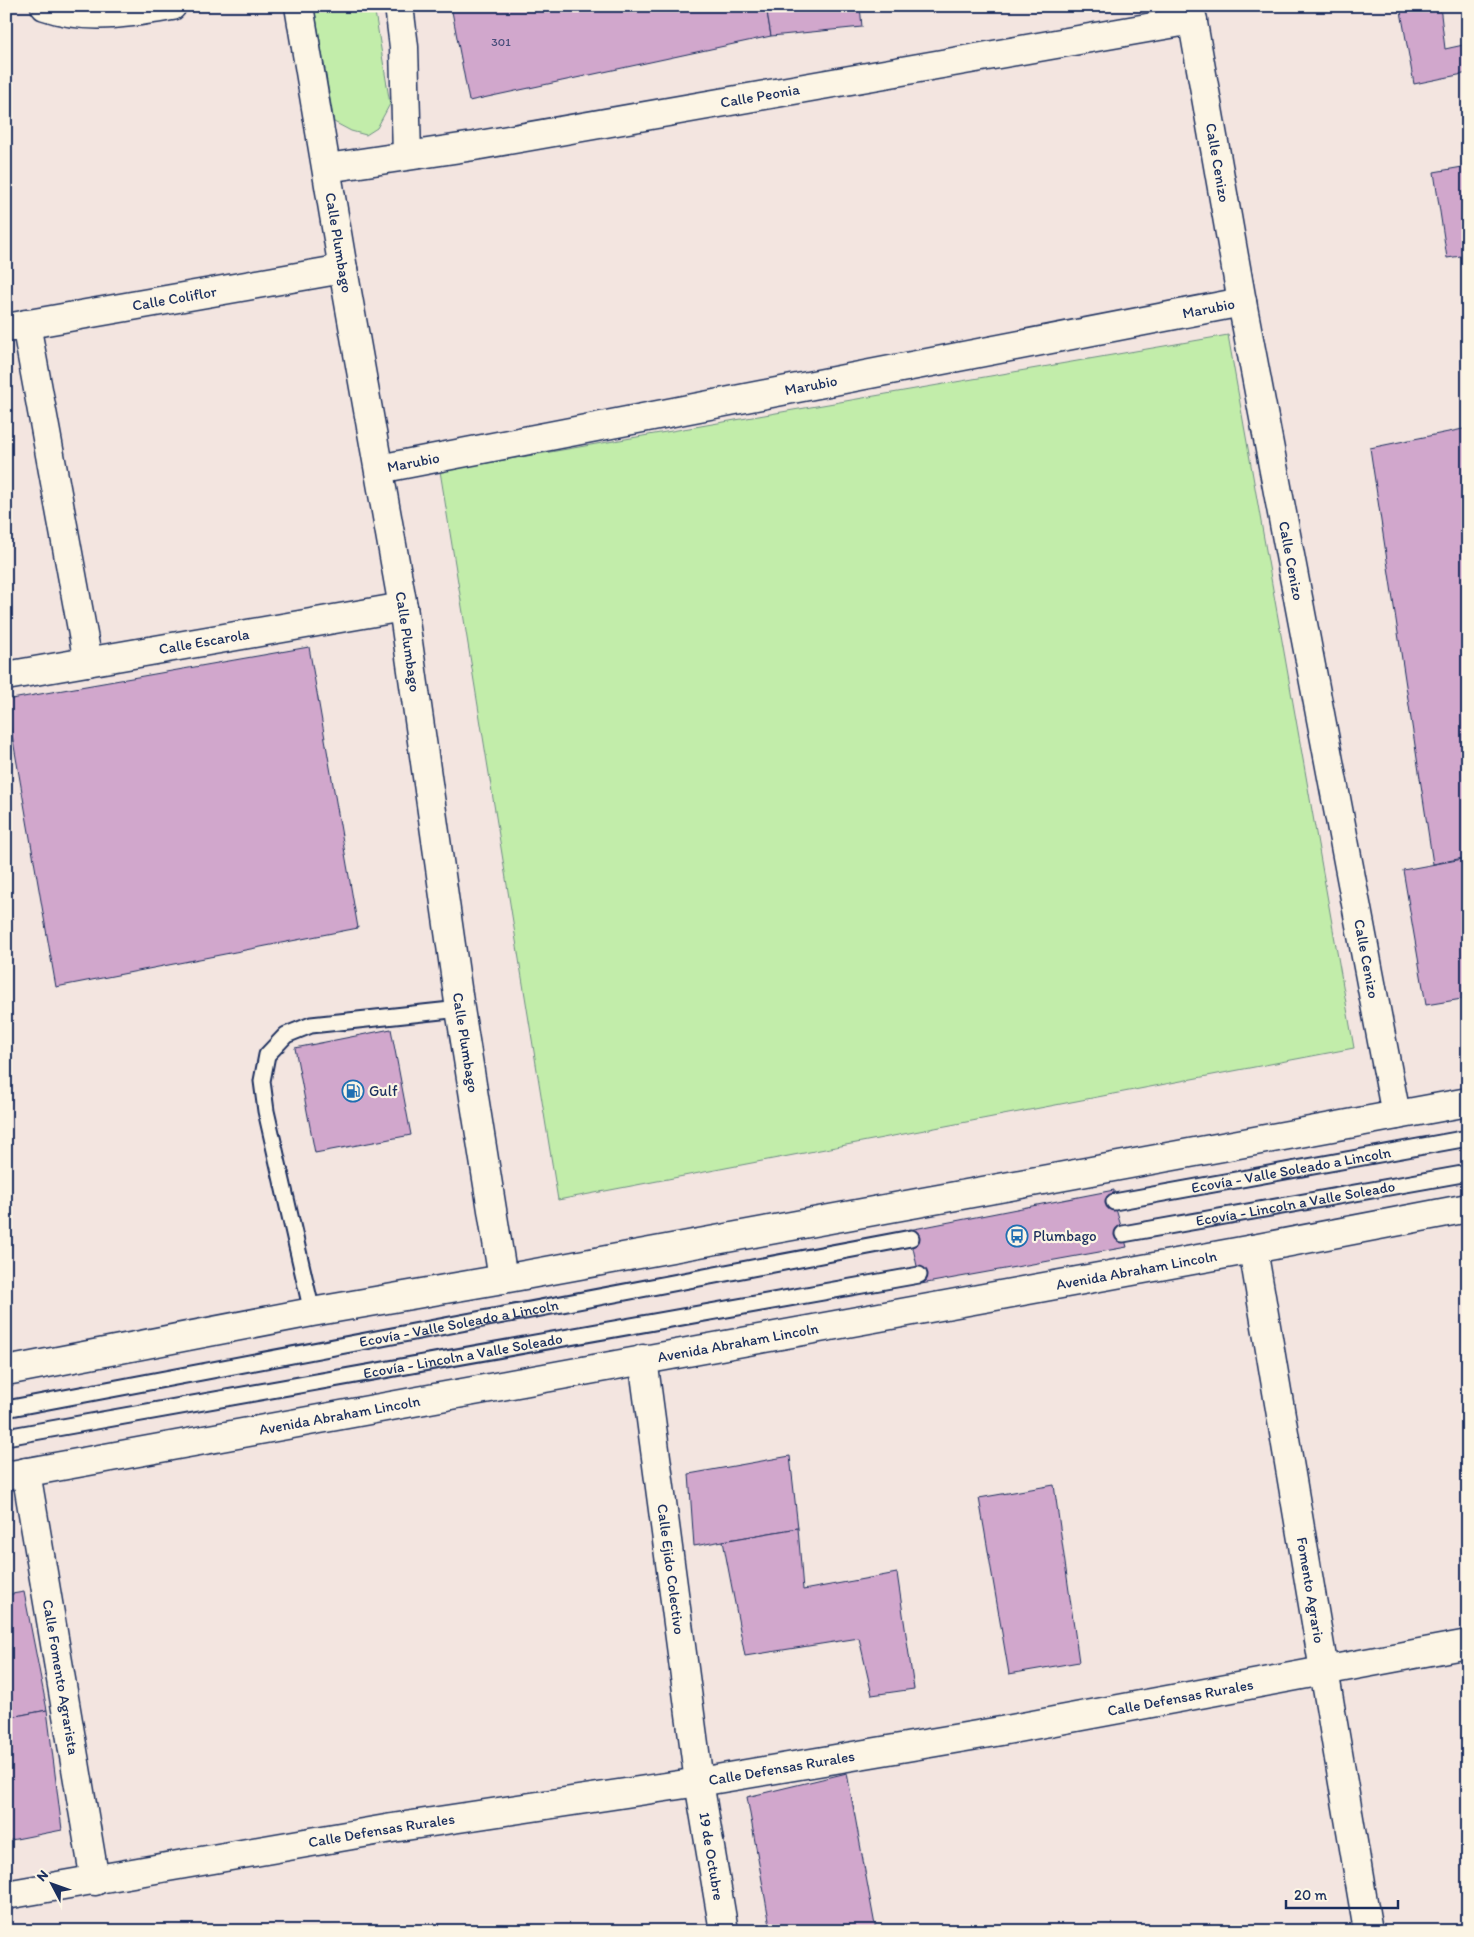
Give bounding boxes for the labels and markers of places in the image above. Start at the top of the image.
fuel station icon: Gulf [341,1079,365,1103]
place label: Gulf [369,1082,398,1100]
bus stop icon: Plumbago [1005,1224,1029,1248]
place label: Plumbago [1033,1227,1097,1245]

